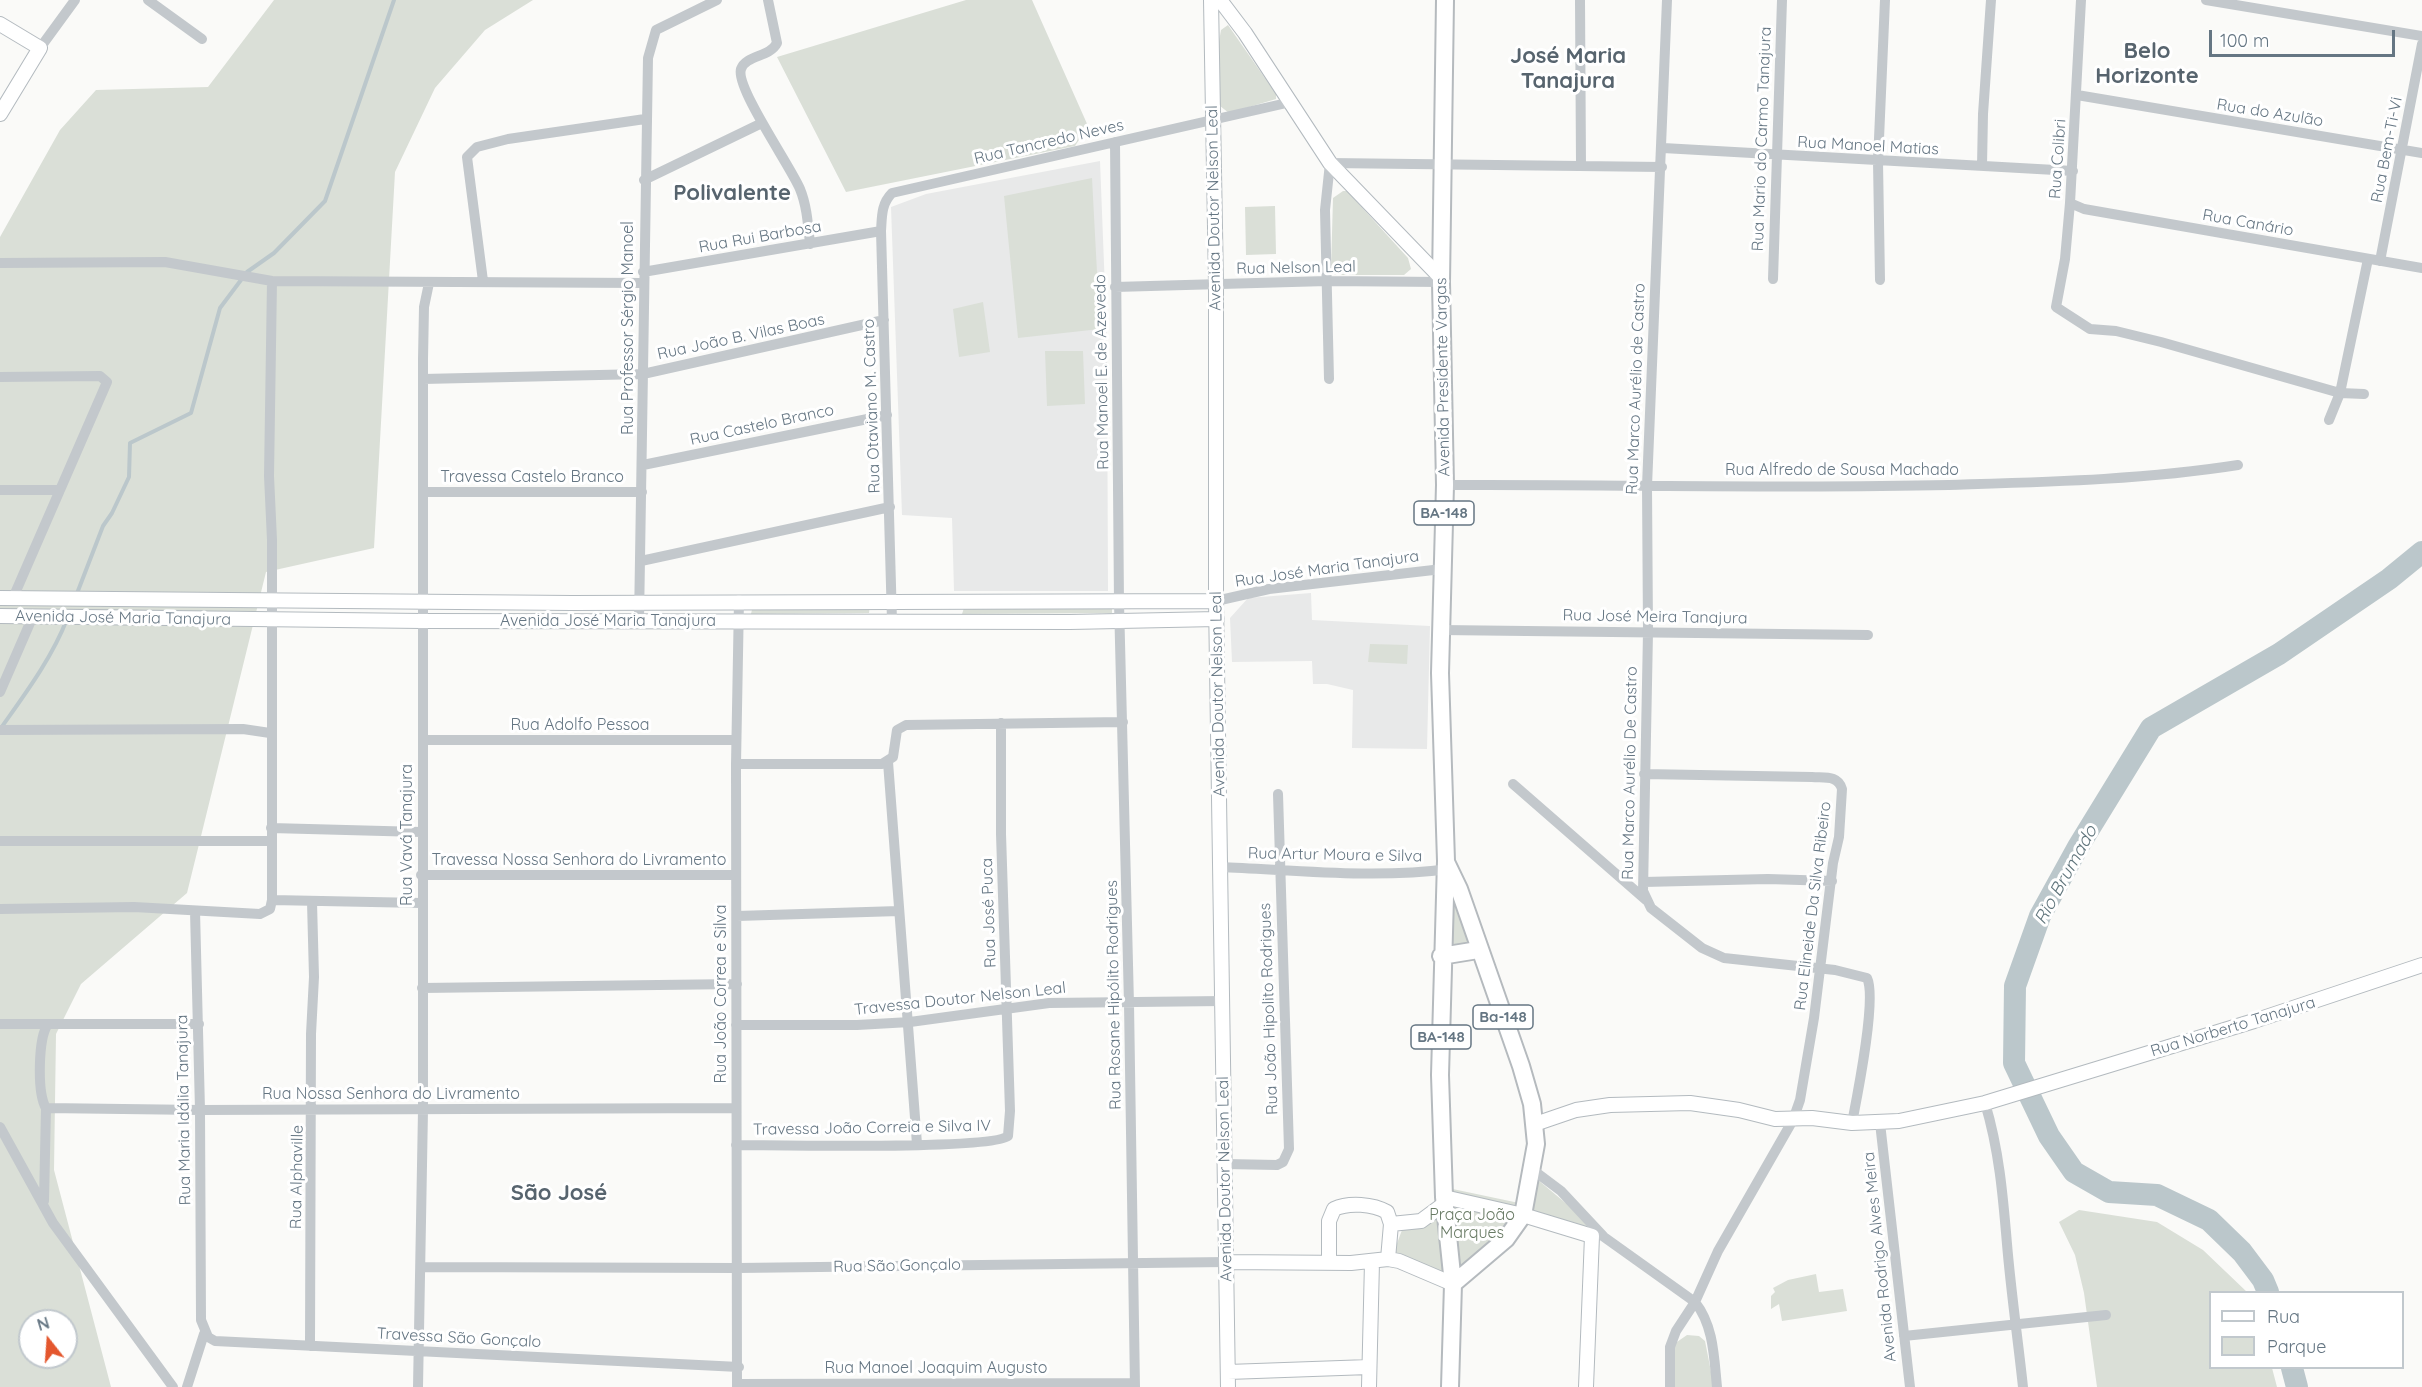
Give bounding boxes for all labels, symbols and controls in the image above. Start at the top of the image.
scale bar [2212,18,2398,56]
street label: Rua Mario do Carmo Tanajura [1748,26,1776,252]
text: 100 m [2220,29,2269,52]
district label: Belo Horizonte [2095,38,2199,90]
district label: José Maria Tanajura [1510,43,1626,94]
street label: Rua do Azulão [2215,95,2325,131]
street label: Rua Bem-Ti-Vi [2367,95,2407,205]
street label: Avenida Doutor Nelson Leal [1203,105,1225,311]
street label: Rua Tancredo Neves [972,115,1126,169]
street label: Rua Colibri [2046,118,2070,200]
street label: Rua Manoel Matias [1797,133,1939,159]
district label: Polivalente [673,180,791,206]
street label: Rua Canário [2201,206,2295,240]
street label: Rua Rui Barbosa [697,217,823,257]
street label: Rua Professor Sérgio Manoel [618,221,638,435]
street label: Rua Nelson Leal [1236,257,1356,279]
street label: Rua Manoel E. de Azevedo [1091,274,1113,470]
street label: Avenida Presidente Vargas [1432,277,1454,477]
street label: Rua Marco Aurélio de Castro [1623,283,1649,495]
street label: Rua João B. Vilas Boas [656,310,826,364]
street label: Rua Otaviano M. Castro [859,318,885,494]
street label: Rua Castelo Branco [688,400,836,450]
street label: Rua Alfredo de Sousa Machado [1725,460,1959,480]
street label: Travessa Castelo Branco [440,467,624,487]
road number: BA-148 [1414,501,1474,525]
street label: Rua José Maria Tanajura [1234,547,1420,591]
street label: Avenida Doutor Nelson Leal [1207,591,1229,797]
street label: Rua José Meira Tanajura [1562,606,1748,628]
street label: Avenida José Maria Tanajura [15,607,231,629]
street label: Avenida José Maria Tanajura [500,611,716,631]
street label: Rua Marco Aurélio De Castro [1619,666,1641,880]
street label: Rua Adolfo Pessoa [510,715,650,735]
street label: Rua Vavá Tanajura [397,764,417,906]
street label: Rua Elineide Da Silva Ribeiro [1791,800,1835,1012]
water label: Rio Brumado [2030,822,2102,928]
street label: Rua Artur Moura e Silva [1248,844,1422,866]
street label: Travessa Nossa Senhora do Livramento [431,850,727,870]
street label: Rua José Puca [977,858,1001,968]
street label: Rua Rosane Hipólito Rodrigues [1102,880,1126,1110]
street label: Rua João Hipolito Rodrigues [1256,903,1282,1115]
street label: Rua João Correa e Silva [711,905,731,1083]
street label: Travessa Doutor Nelson Leal [853,978,1067,1020]
street label: Rua Norberto Tanajura [2148,993,2318,1061]
road number: Ba-148 [1473,1005,1533,1029]
street label: Rua Maria Idália Tanajura [173,1015,195,1205]
road number: BA-148 [1411,1025,1471,1049]
street label: Avenida Doutor Nelson Leal [1214,1076,1236,1282]
street label: Rua Nossa Senhora do Livramento [262,1084,520,1104]
street label: Travessa João Correia e Silva IV [753,1116,991,1140]
street label: Rua Alphaville [286,1125,308,1229]
street label: Avenida Rodrigo Alves Meira [1859,1151,1901,1363]
district label: São José [511,1180,607,1206]
park label: Praça João Marques [1429,1205,1515,1243]
street label: Rua São Gonçalo [833,1255,961,1277]
legend [2209,1291,2404,1369]
text: Rua [2267,1305,2300,1328]
north arrow [18,1309,78,1369]
text: N [35,1312,52,1335]
street label: Travessa São Gonçalo [376,1324,542,1352]
text: Parque [2267,1335,2326,1358]
street label: Rua Manoel Joaquim Augusto [825,1358,1047,1378]

